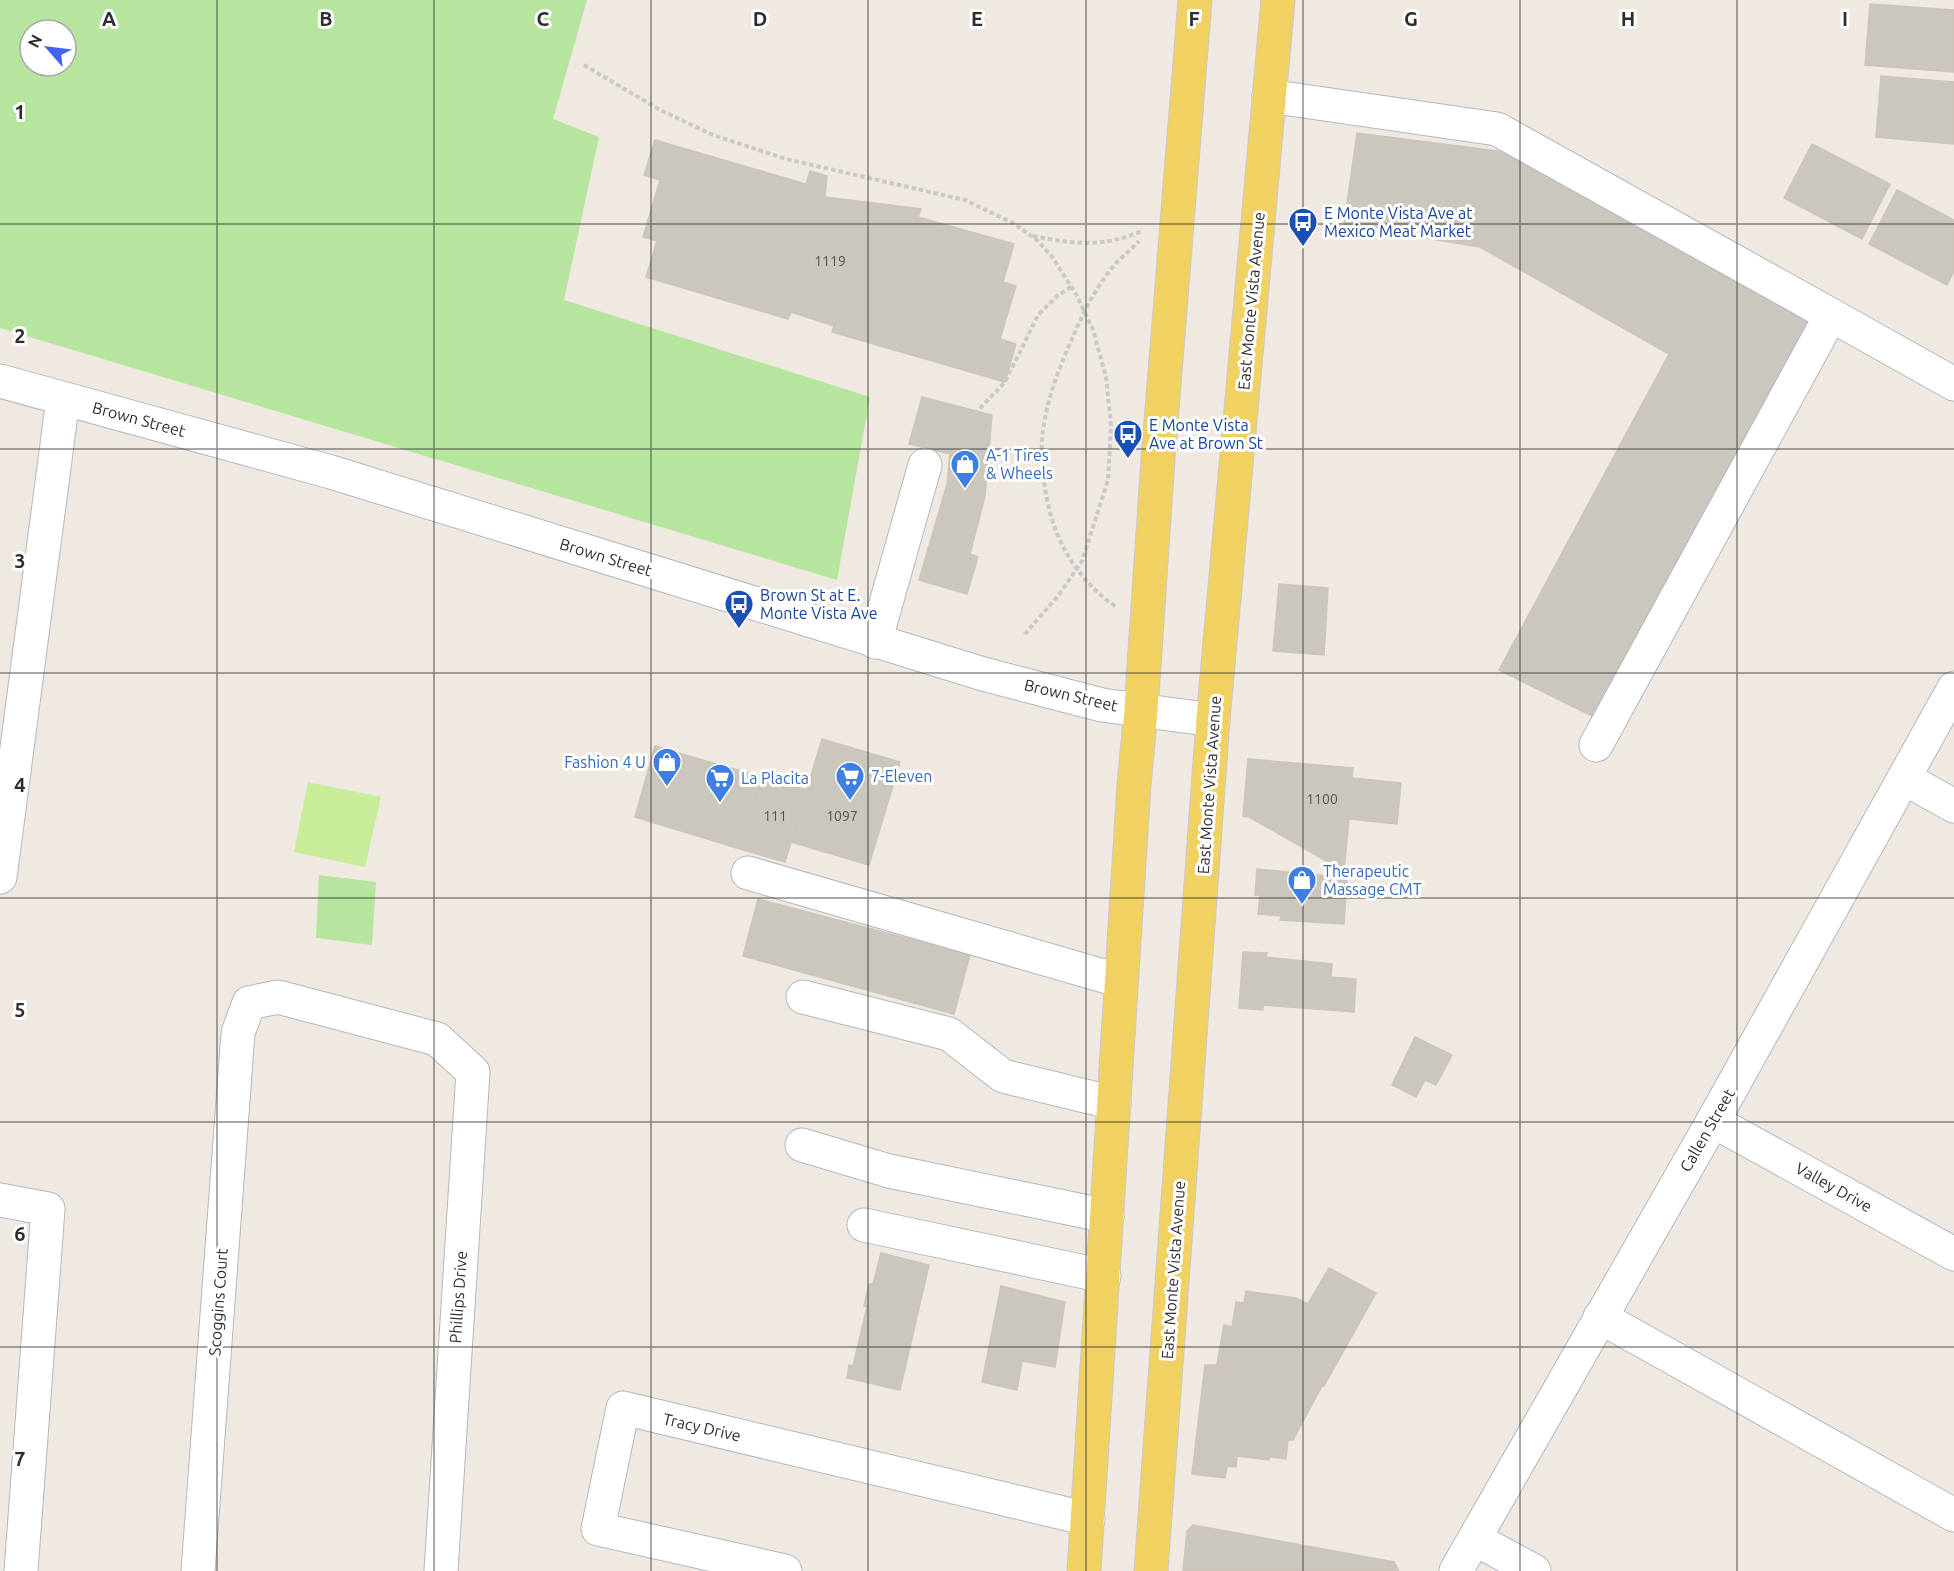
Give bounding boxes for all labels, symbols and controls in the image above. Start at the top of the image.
text: A [102,7,116,30]
text: B [319,7,333,30]
text: C [537,7,550,30]
text: D [753,7,767,30]
text: E [971,7,983,30]
text: F [1188,7,1200,30]
text: G [1404,7,1418,30]
text: H [1621,7,1635,30]
text: I [1842,7,1848,30]
north arrow [18,18,78,78]
text: N [24,31,46,50]
text: 1 [14,100,26,123]
place label: E Monte Vista Ave at Mexico Meat Market [1324,204,1473,240]
bus stop icon: E Monte Vista Ave at Mexico Meat Market [1287,206,1319,248]
street label: East Monte Vista Avenue [1234,211,1268,391]
house number: 1119 [814,253,846,269]
text: 2 [14,324,26,347]
street label: Brown Street [91,398,188,440]
place label: E Monte Vista Ave at Brown St [1149,416,1264,452]
bus stop icon: E Monte Vista Ave at Brown St [1112,418,1144,460]
place label: A-1 Tires & Wheels [986,446,1053,482]
shop icon: A-1 Tires & Wheels [949,448,981,490]
street label: Brown Street [558,534,655,580]
text: 3 [14,549,26,572]
place label: Brown St at E. Monte Vista Ave [760,586,878,622]
bus stop icon: Brown St at E. Monte Vista Ave [723,588,755,630]
street label: Brown Street [1022,675,1120,715]
street label: East Monte Vista Avenue [1194,695,1224,875]
shop icon: Fashion 4 U [651,746,683,788]
place label: Fashion 4 U [564,753,646,771]
supermarket icon: 7-Eleven [834,760,866,802]
supermarket icon: La Placita [704,762,736,804]
place label: 7-Eleven [871,767,932,785]
place label: La Placita [741,769,809,787]
text: 4 [14,773,26,796]
house number: 1100 [1306,791,1338,807]
house number: 111 [763,808,787,824]
house number: 1097 [826,808,858,824]
place label: Therapeutic Massage CMT [1323,862,1422,898]
shop icon: Therapeutic Massage CMT [1286,864,1318,906]
text: 5 [14,998,26,1021]
street label: Callen Street [1676,1085,1738,1175]
street label: Valley Drive [1793,1159,1875,1215]
street label: East Monte Vista Avenue [1158,1180,1188,1360]
text: 6 [14,1222,26,1245]
street label: Scoggins Court [205,1247,231,1356]
street label: Phillips Drive [446,1250,470,1344]
street label: Tracy Drive [661,1409,743,1445]
text: 7 [14,1447,26,1470]

